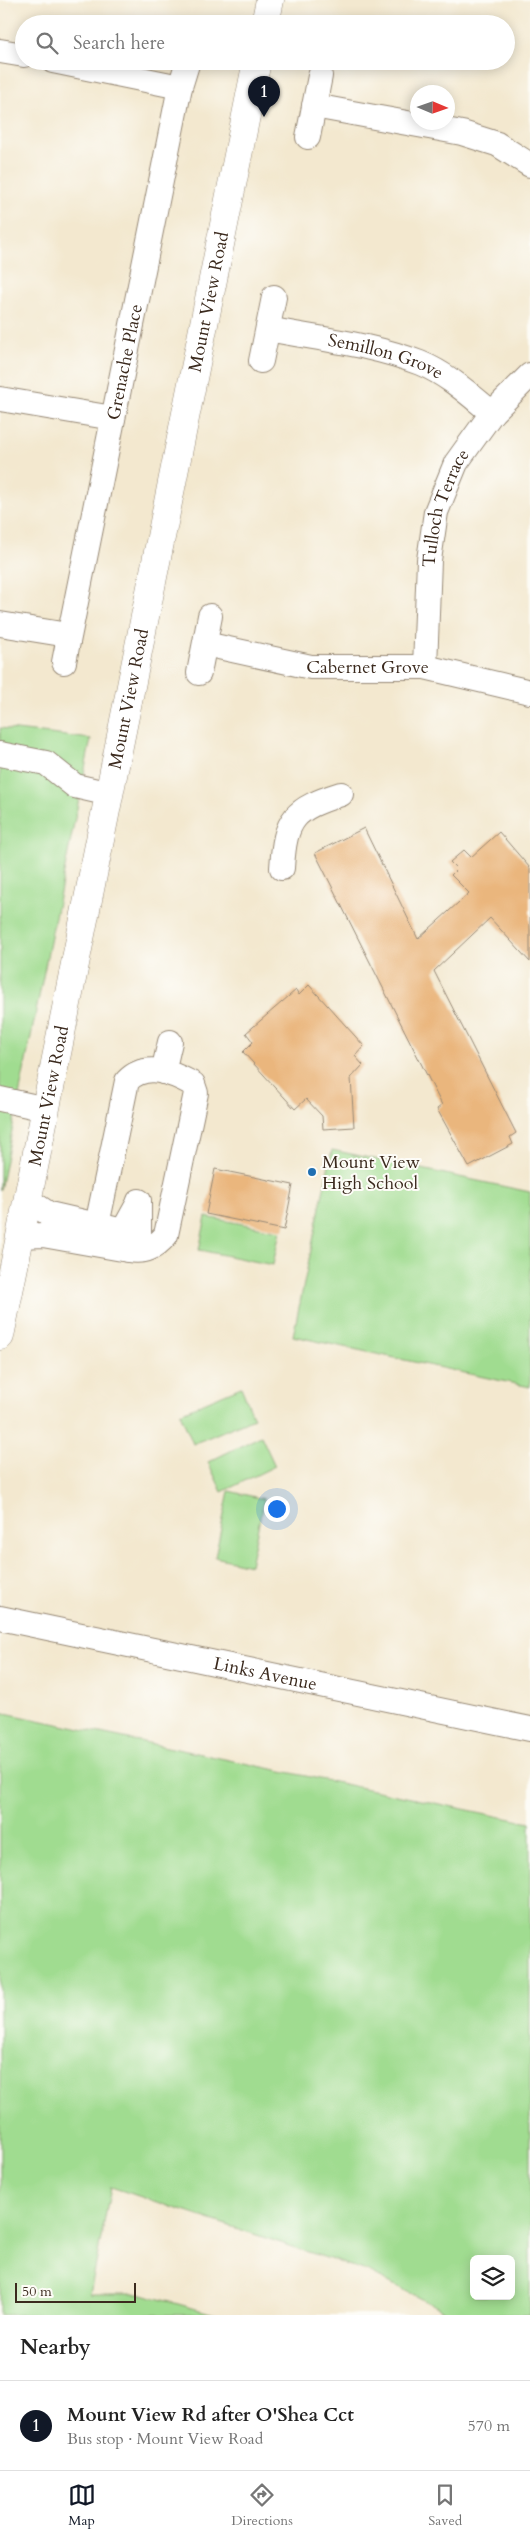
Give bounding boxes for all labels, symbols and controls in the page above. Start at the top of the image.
search box [15,15,515,70]
icon: search [33,29,61,57]
text: Search here [73,30,165,56]
pin: 1 [248,76,280,117]
north arrow [410,85,455,130]
street label: Mount View Road [182,229,235,374]
street label: Grenache Place [101,302,148,422]
street label: Semillon Grove [326,327,448,385]
street label: Tulloch Terrace [416,443,475,567]
street label: Mount View Road [102,626,155,771]
street label: Cabernet Grove [306,655,429,680]
street label: Mount View Road [22,1023,75,1168]
place label: Mount View High School [322,1150,421,1196]
marker: Mount View High School [306,1166,318,1178]
your location [264,1496,290,1522]
street label: Links Avenue [211,1651,319,1697]
map controls [470,2255,515,2300]
button: layers [470,2255,515,2300]
scale bar [15,2280,136,2303]
text: 50 m [22,2282,52,2301]
text: Nearby [20,2333,91,2362]
text: Mount View Rd after O'Shea Cct [67,2402,354,2428]
text: 1 [32,2415,40,2437]
text: 570 m [468,2415,510,2437]
text: Bus stop · Mount View Road [67,2428,263,2450]
tab: Map [68,2481,96,2530]
tab: Directions [231,2481,293,2530]
tab: Saved [428,2481,462,2530]

